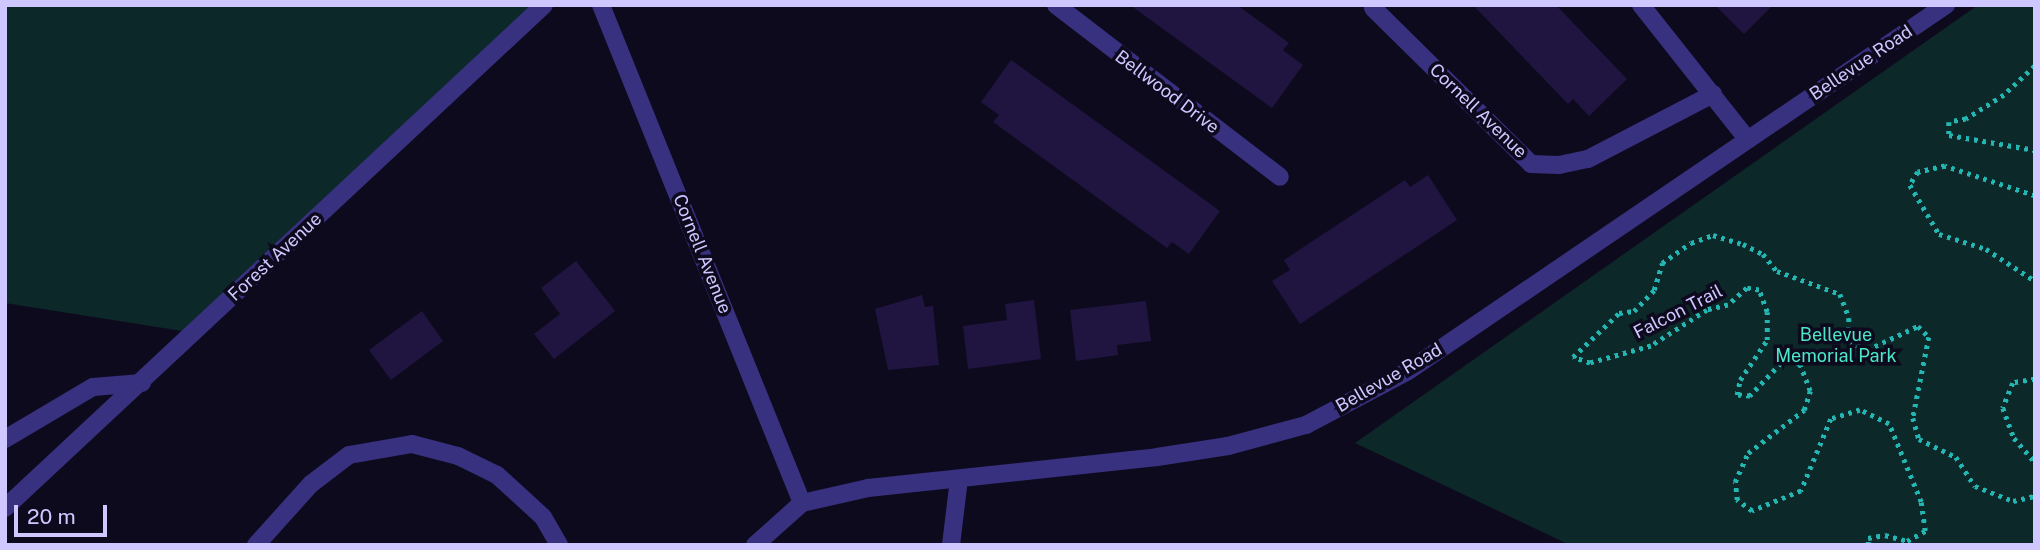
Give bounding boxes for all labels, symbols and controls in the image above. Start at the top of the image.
street label: Bellevue Road [1806,21,1916,105]
street label: Bellwood Drive [1111,46,1223,138]
street label: Cornell Avenue [1425,59,1531,163]
street label: Cornell Avenue [668,191,736,317]
street label: Forest Avenue [224,208,326,306]
street label: Falcon Trail [1630,280,1726,344]
park label: Bellevue Memorial Park [1775,325,1897,368]
street label: Bellevue Road [1332,339,1446,417]
scale bar [18,490,110,534]
text: 20 m [27,504,76,529]

